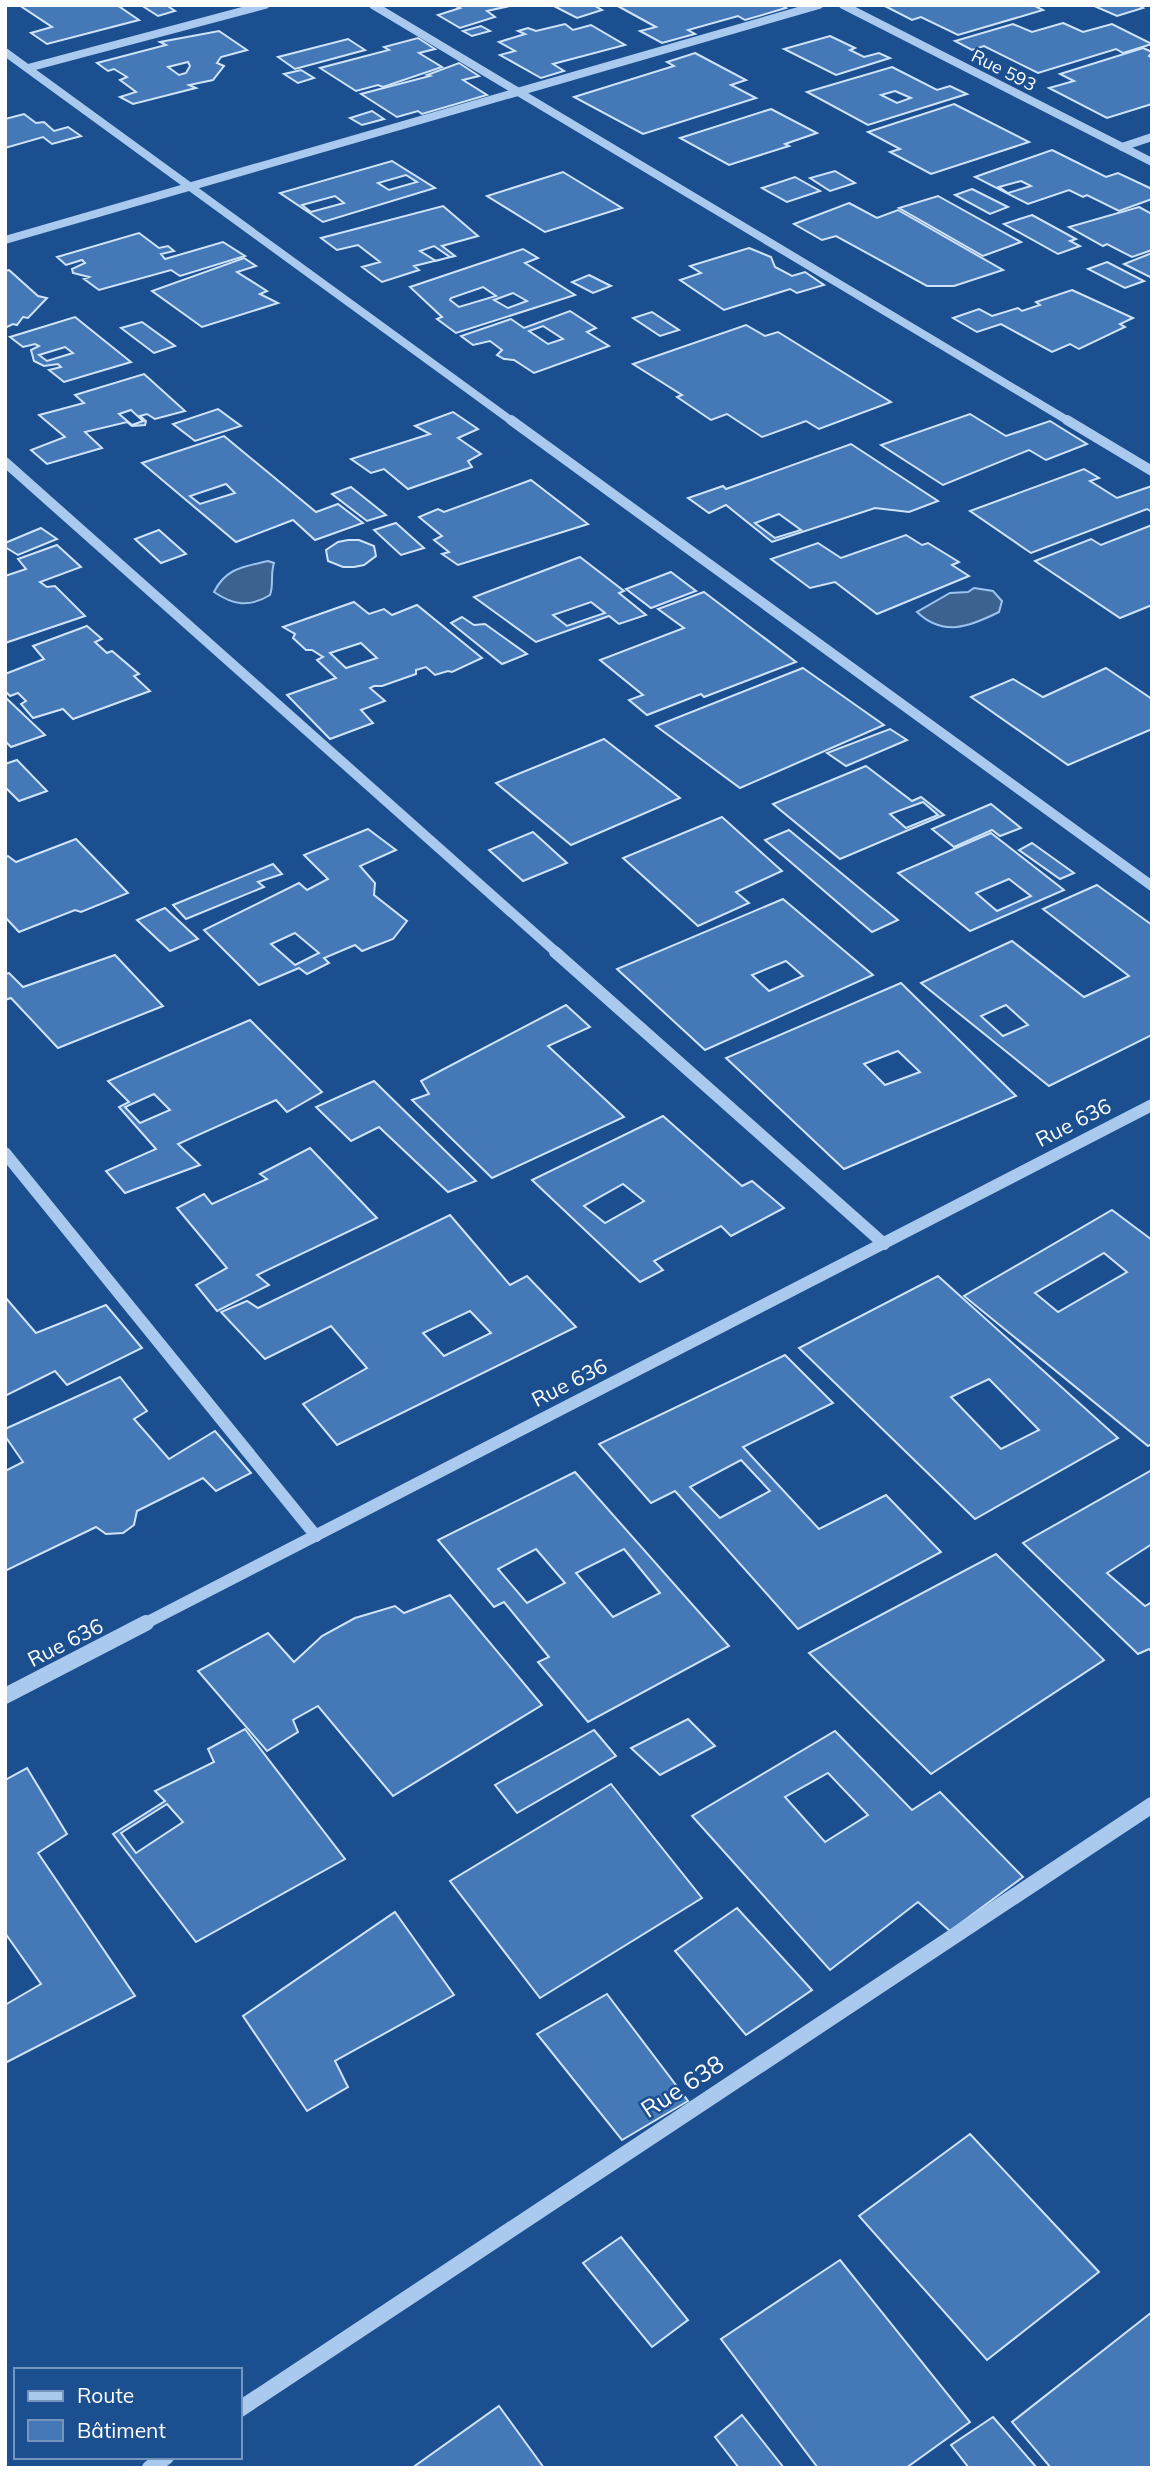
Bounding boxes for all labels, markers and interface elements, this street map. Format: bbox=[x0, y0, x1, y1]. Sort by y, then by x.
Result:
street label: Rue 593 bbox=[968, 44, 1040, 96]
street label: Rue 636 bbox=[1031, 1092, 1115, 1152]
street label: Rue 636 bbox=[527, 1352, 611, 1412]
street label: Rue 636 bbox=[23, 1612, 107, 1672]
street label: Rue 638 bbox=[635, 2048, 729, 2124]
legend bbox=[14, 2368, 242, 2459]
text: Route bbox=[77, 2382, 134, 2408]
text: Bâtiment bbox=[77, 2417, 166, 2443]

